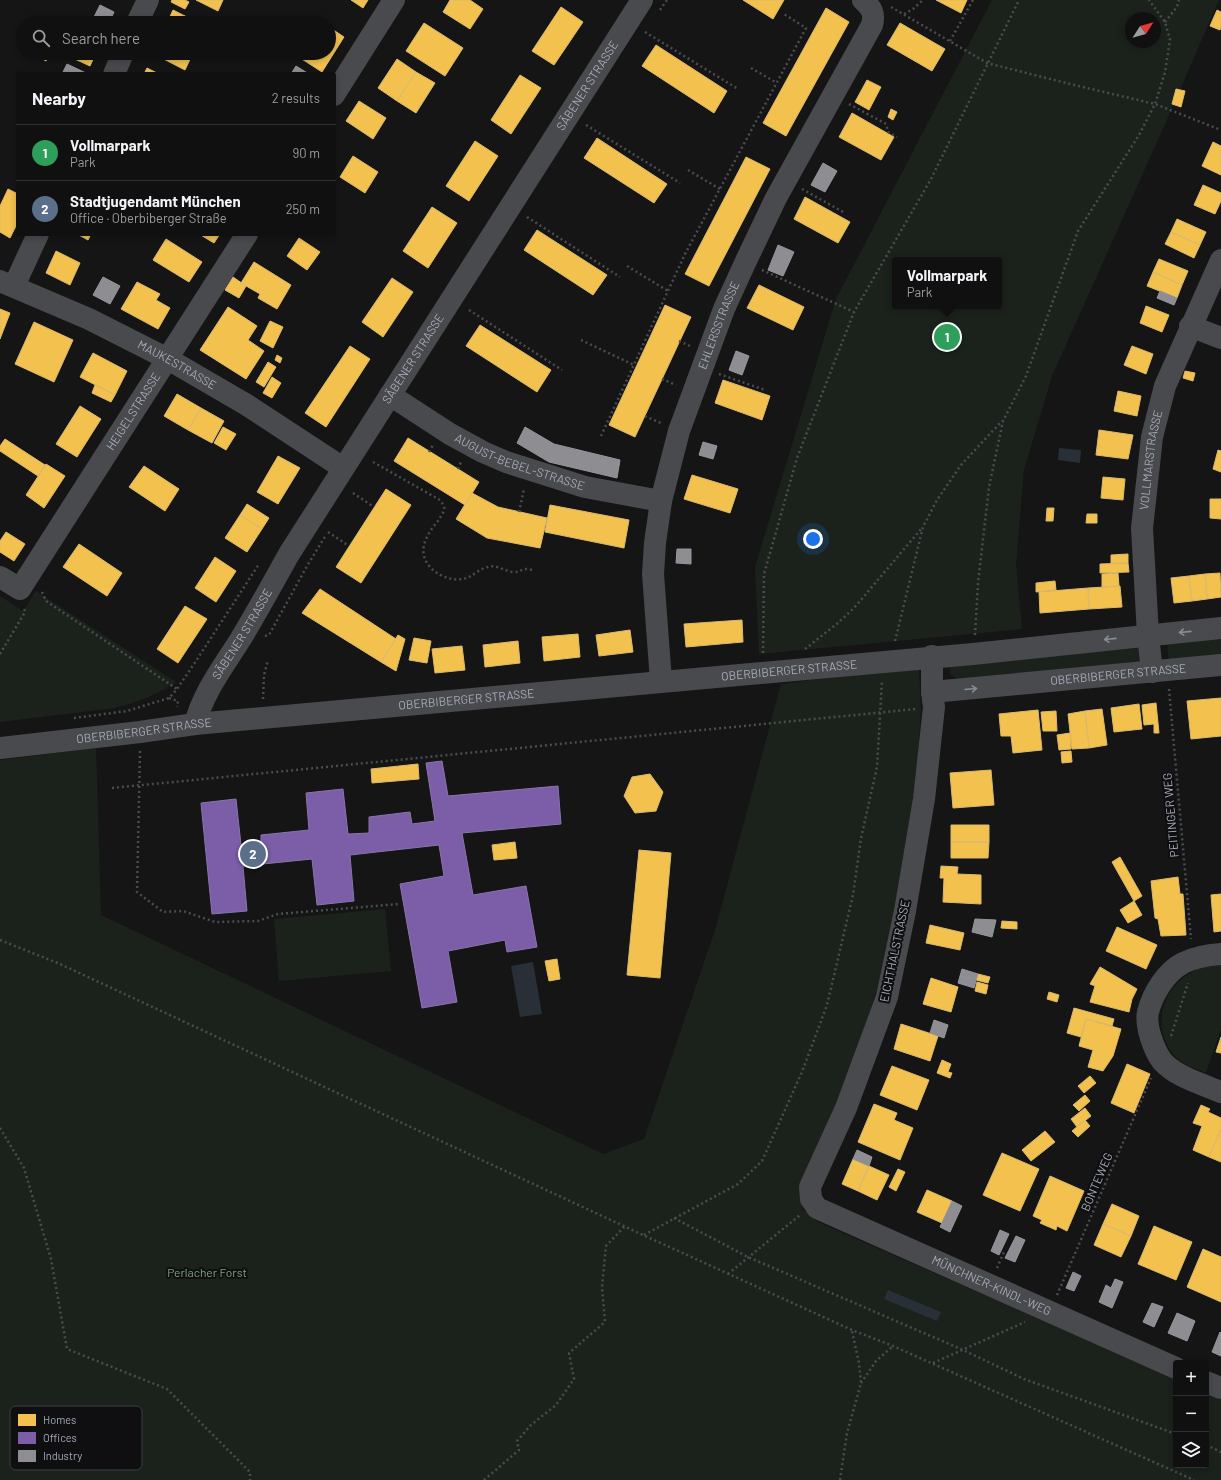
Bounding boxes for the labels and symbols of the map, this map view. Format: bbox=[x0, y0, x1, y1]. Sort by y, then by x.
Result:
north arrow bbox=[1125, 12, 1161, 48]
street label: SÄBENER STRASSE bbox=[553, 38, 620, 133]
street label: EHLERSSTRASSE bbox=[694, 279, 742, 371]
street label: SÄBENER STRASSE bbox=[379, 311, 446, 406]
pin: 1 bbox=[934, 322, 960, 352]
street label: MAUKESTRASSE bbox=[136, 337, 219, 392]
street label: HEIGELSTRASSE bbox=[103, 370, 163, 452]
street label: VOLLMARSTRASSE bbox=[1136, 408, 1165, 511]
street label: AUGUST-BEBEL-STRASSE bbox=[453, 430, 586, 492]
your location bbox=[803, 529, 823, 549]
street label: SÄBENER STRASSE bbox=[209, 586, 274, 681]
one-way arrow bbox=[1179, 628, 1192, 635]
one-way arrow bbox=[1104, 635, 1117, 643]
street label: OBERBIBERGER STRASSE bbox=[720, 656, 858, 683]
street label: OBERBIBERGER STRASSE bbox=[1050, 660, 1187, 687]
one-way arrow bbox=[964, 685, 977, 693]
street label: OBERBIBERGER STRASSE bbox=[398, 686, 535, 712]
street label: OBERBIBERGER STRASSE bbox=[75, 715, 212, 745]
street label: PEITINGER WEG bbox=[1159, 772, 1181, 858]
pin: 2 bbox=[240, 839, 266, 869]
street label: EICHTHALSTRASSE bbox=[876, 899, 912, 1003]
street label: BONTEWEG bbox=[1077, 1150, 1115, 1213]
street label: MÜNCHNER-KINDL-WEG bbox=[930, 1252, 1054, 1317]
park label: Perlacher Forst bbox=[167, 1265, 247, 1279]
legend bbox=[10, 1406, 142, 1470]
text: Homes bbox=[43, 1413, 76, 1426]
text: Offices bbox=[43, 1431, 77, 1444]
text: Industry bbox=[43, 1449, 82, 1462]

